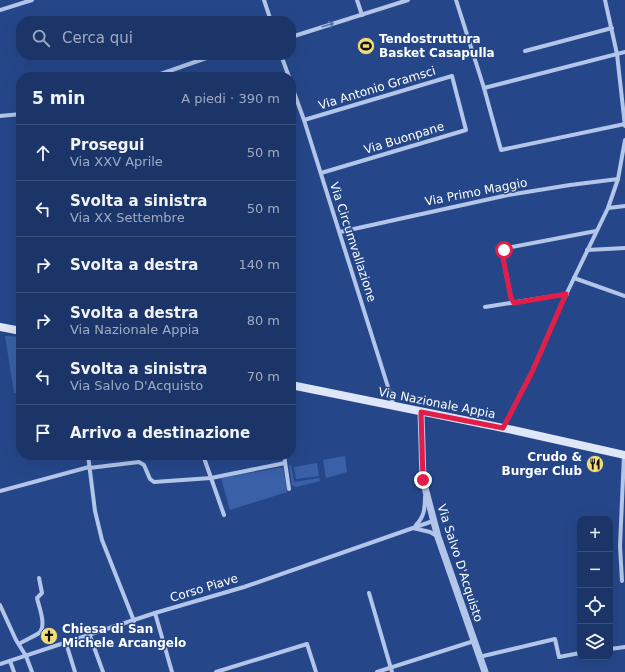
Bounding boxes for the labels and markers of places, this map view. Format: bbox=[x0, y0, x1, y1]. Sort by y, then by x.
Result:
place label: Tendostruttura Basket Casapulla bbox=[379, 32, 495, 60]
sports icon: Tendostruttura Basket Casapulla bbox=[356, 36, 376, 56]
place label: Crudo & Burger Club bbox=[502, 450, 582, 478]
restaurant icon: Crudo & Burger Club bbox=[585, 454, 605, 474]
place label: Chiesa di San Michele Arcangelo bbox=[62, 622, 186, 650]
church icon: Chiesa di San Michele Arcangelo bbox=[39, 626, 59, 646]

